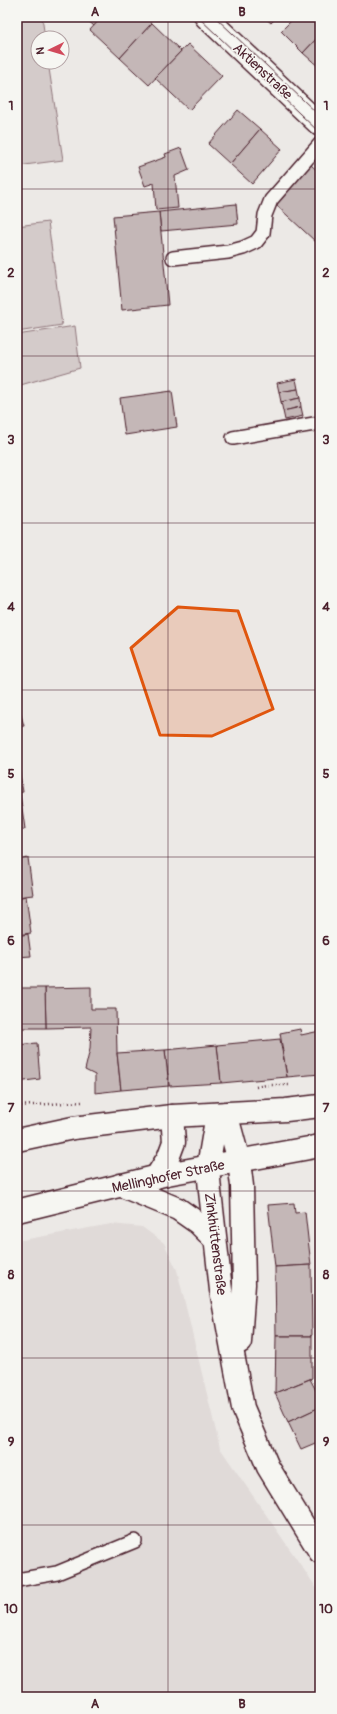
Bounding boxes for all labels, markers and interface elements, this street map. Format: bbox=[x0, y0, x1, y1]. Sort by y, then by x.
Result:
text: A bbox=[91, 4, 100, 20]
text: B bbox=[238, 4, 246, 20]
north arrow bbox=[30, 30, 70, 70]
street label: Aktienstraße bbox=[229, 39, 296, 103]
text: N bbox=[34, 46, 47, 55]
text: 1 bbox=[8, 98, 14, 114]
text: 1 bbox=[323, 98, 329, 114]
text: 2 bbox=[7, 265, 15, 281]
text: 2 bbox=[322, 265, 330, 281]
text: 3 bbox=[7, 432, 15, 448]
text: 3 bbox=[322, 432, 330, 448]
text: 4 bbox=[7, 599, 15, 615]
text: 4 bbox=[322, 599, 330, 615]
text: 5 bbox=[7, 766, 15, 782]
text: 5 bbox=[322, 766, 330, 782]
text: 6 bbox=[7, 933, 15, 949]
text: 6 bbox=[322, 933, 330, 949]
text: 7 bbox=[8, 1100, 15, 1116]
text: 7 bbox=[323, 1100, 330, 1116]
street label: Mellinghofer Straße bbox=[110, 1156, 226, 1197]
street label: Zinkhüttenstraße bbox=[201, 1192, 230, 1296]
text: 8 bbox=[8, 1267, 15, 1283]
text: 8 bbox=[323, 1267, 330, 1283]
text: 9 bbox=[8, 1434, 15, 1450]
text: 9 bbox=[323, 1434, 330, 1450]
text: 10 bbox=[4, 1601, 18, 1617]
text: 10 bbox=[319, 1601, 333, 1617]
text: A bbox=[91, 1696, 100, 1712]
text: B bbox=[238, 1696, 246, 1712]

